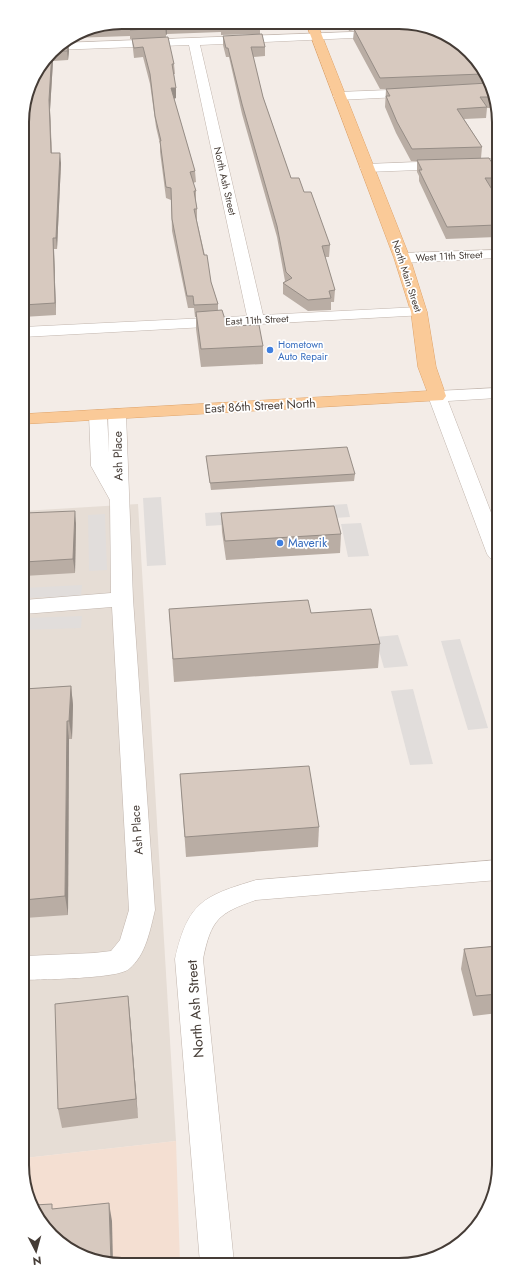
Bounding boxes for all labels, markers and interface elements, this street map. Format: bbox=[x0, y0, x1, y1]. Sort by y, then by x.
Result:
street label: North Ash Street bbox=[210, 145, 240, 217]
street label: North Main Street bbox=[388, 238, 426, 315]
street label: West 11th Street bbox=[415, 247, 484, 265]
street label: East 11th Street bbox=[225, 311, 290, 329]
place label: Hometown Auto Repair bbox=[278, 337, 328, 364]
marker: Hometown Auto Repair bbox=[265, 345, 275, 355]
street label: East 86th Street North bbox=[204, 394, 316, 418]
street label: Ash Place bbox=[109, 431, 127, 481]
place label: Maverik bbox=[288, 534, 328, 552]
marker: Maverik bbox=[275, 538, 285, 548]
street label: Ash Place bbox=[126, 805, 148, 855]
street label: North Ash Street bbox=[182, 959, 208, 1059]
north arrow bbox=[16, 1231, 56, 1271]
text: N bbox=[32, 1253, 42, 1269]

